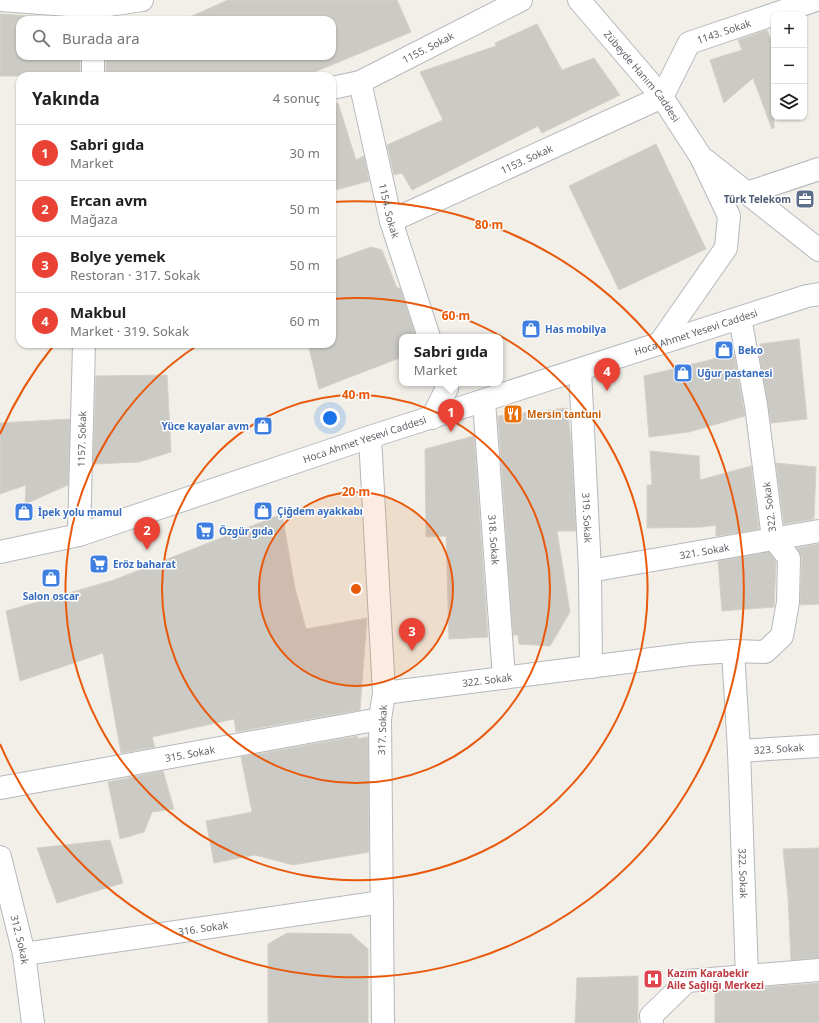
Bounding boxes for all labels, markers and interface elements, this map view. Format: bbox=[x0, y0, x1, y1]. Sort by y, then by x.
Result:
map controls bbox=[771, 12, 807, 120]
button: + bbox=[771, 12, 807, 48]
street label: 1143. Sokak bbox=[695, 15, 753, 47]
search box bbox=[16, 16, 336, 60]
icon: search bbox=[30, 27, 52, 49]
street label: Zübeyde Hanım Caddesi bbox=[601, 27, 683, 125]
text: Burada ara bbox=[62, 28, 140, 48]
street label: 1155. Sokak bbox=[400, 28, 457, 66]
button: − bbox=[771, 48, 807, 84]
button: layers bbox=[771, 84, 807, 120]
text: Yakında bbox=[32, 87, 100, 110]
text: 4 sonuç bbox=[273, 89, 320, 107]
text: Sabri gıda bbox=[70, 134, 144, 154]
street label: 1153. Sokak bbox=[498, 141, 556, 177]
text: 1 bbox=[41, 144, 49, 162]
text: 30 m bbox=[290, 144, 320, 162]
text: Market bbox=[70, 154, 113, 172]
street label: 1154. Sokak bbox=[376, 182, 403, 241]
office icon: Türk Telekom bbox=[794, 188, 816, 210]
text: Ercan avm bbox=[70, 190, 147, 210]
place label: Türk Telekom bbox=[724, 192, 791, 206]
text: 2 bbox=[41, 200, 49, 218]
text: 50 m bbox=[290, 200, 320, 218]
text: Mağaza bbox=[70, 210, 118, 228]
text: 80 m bbox=[475, 216, 503, 233]
text: Bolye yemek bbox=[70, 246, 166, 266]
text: 3 bbox=[41, 256, 49, 274]
text: 50 m bbox=[290, 256, 320, 274]
text: Restoran · 317. Sokak bbox=[70, 266, 200, 284]
text: Makbul bbox=[70, 302, 126, 322]
street label: Hoca Ahmet Yesevi Caddesi bbox=[632, 305, 759, 358]
text: 60 m bbox=[442, 307, 470, 324]
text: 4 bbox=[41, 312, 49, 330]
text: 60 m bbox=[290, 312, 320, 330]
shop icon: Has mobilya bbox=[520, 318, 542, 340]
text: Market · 319. Sokak bbox=[70, 322, 189, 340]
place label: Has mobilya bbox=[545, 322, 606, 336]
popup bbox=[399, 334, 503, 386]
shop icon: Beko bbox=[713, 339, 735, 361]
text: Sabri gıda bbox=[414, 341, 488, 361]
place label: Beko bbox=[738, 343, 763, 357]
pin: 4 bbox=[594, 358, 620, 391]
text: Market bbox=[414, 361, 457, 379]
shop icon: Uğur pastanesi bbox=[672, 362, 694, 384]
place label: Uğur pastanesi bbox=[697, 366, 773, 380]
text: 40 m bbox=[342, 386, 370, 403]
pin: 1 bbox=[438, 399, 464, 432]
restaurant icon: Mersin tantuni bbox=[502, 403, 524, 425]
place label: Mersin tantuni bbox=[527, 407, 601, 421]
your location bbox=[320, 408, 340, 428]
street label: 1157. Sokak bbox=[74, 410, 89, 467]
street label: Hoca Ahmet Yesevi Caddesi bbox=[301, 412, 428, 466]
shop icon: Yüce kayalar avm bbox=[252, 415, 274, 437]
place label: Yüce kayalar avm bbox=[161, 419, 249, 433]
street label: 322. Sokak bbox=[759, 481, 779, 533]
text: 20 m bbox=[342, 483, 370, 500]
street label: 319. Sokak bbox=[579, 492, 596, 544]
shop icon: Çiğdem ayakkabı bbox=[252, 500, 274, 522]
shop icon: İpek yolu mamul bbox=[13, 501, 35, 523]
place label: Çiğdem ayakkabı bbox=[277, 504, 363, 518]
place label: İpek yolu mamul bbox=[38, 505, 122, 519]
street label: 318. Sokak bbox=[485, 514, 503, 566]
pin: 2 bbox=[134, 517, 160, 550]
supermarket icon: Özgür gıda bbox=[194, 520, 216, 542]
place label: Özgür gıda bbox=[219, 524, 273, 538]
street label: 321. Sokak bbox=[678, 540, 731, 562]
supermarket icon: Eröz baharat bbox=[88, 553, 110, 575]
place label: Eröz baharat bbox=[113, 557, 177, 571]
shop icon: Salon oscar bbox=[40, 567, 62, 589]
centre of rings bbox=[349, 582, 363, 596]
place label: Salon oscar bbox=[23, 589, 80, 603]
pin: 3 bbox=[399, 618, 425, 651]
street label: 322. Sokak bbox=[461, 670, 514, 690]
street label: 317. Sokak bbox=[374, 704, 390, 755]
street label: 323. Sokak bbox=[753, 740, 805, 757]
street label: 315. Sokak bbox=[164, 742, 217, 765]
street label: 322. Sokak bbox=[735, 848, 751, 899]
street label: 312. Sokak bbox=[8, 913, 32, 966]
street label: 316. Sokak bbox=[177, 917, 230, 939]
place label: Kazım Karabekir Aile Sağlığı Merkezi bbox=[667, 966, 764, 992]
hospital icon: Kazım Karabekir Aile Sağlığı Merkezi bbox=[642, 968, 664, 990]

